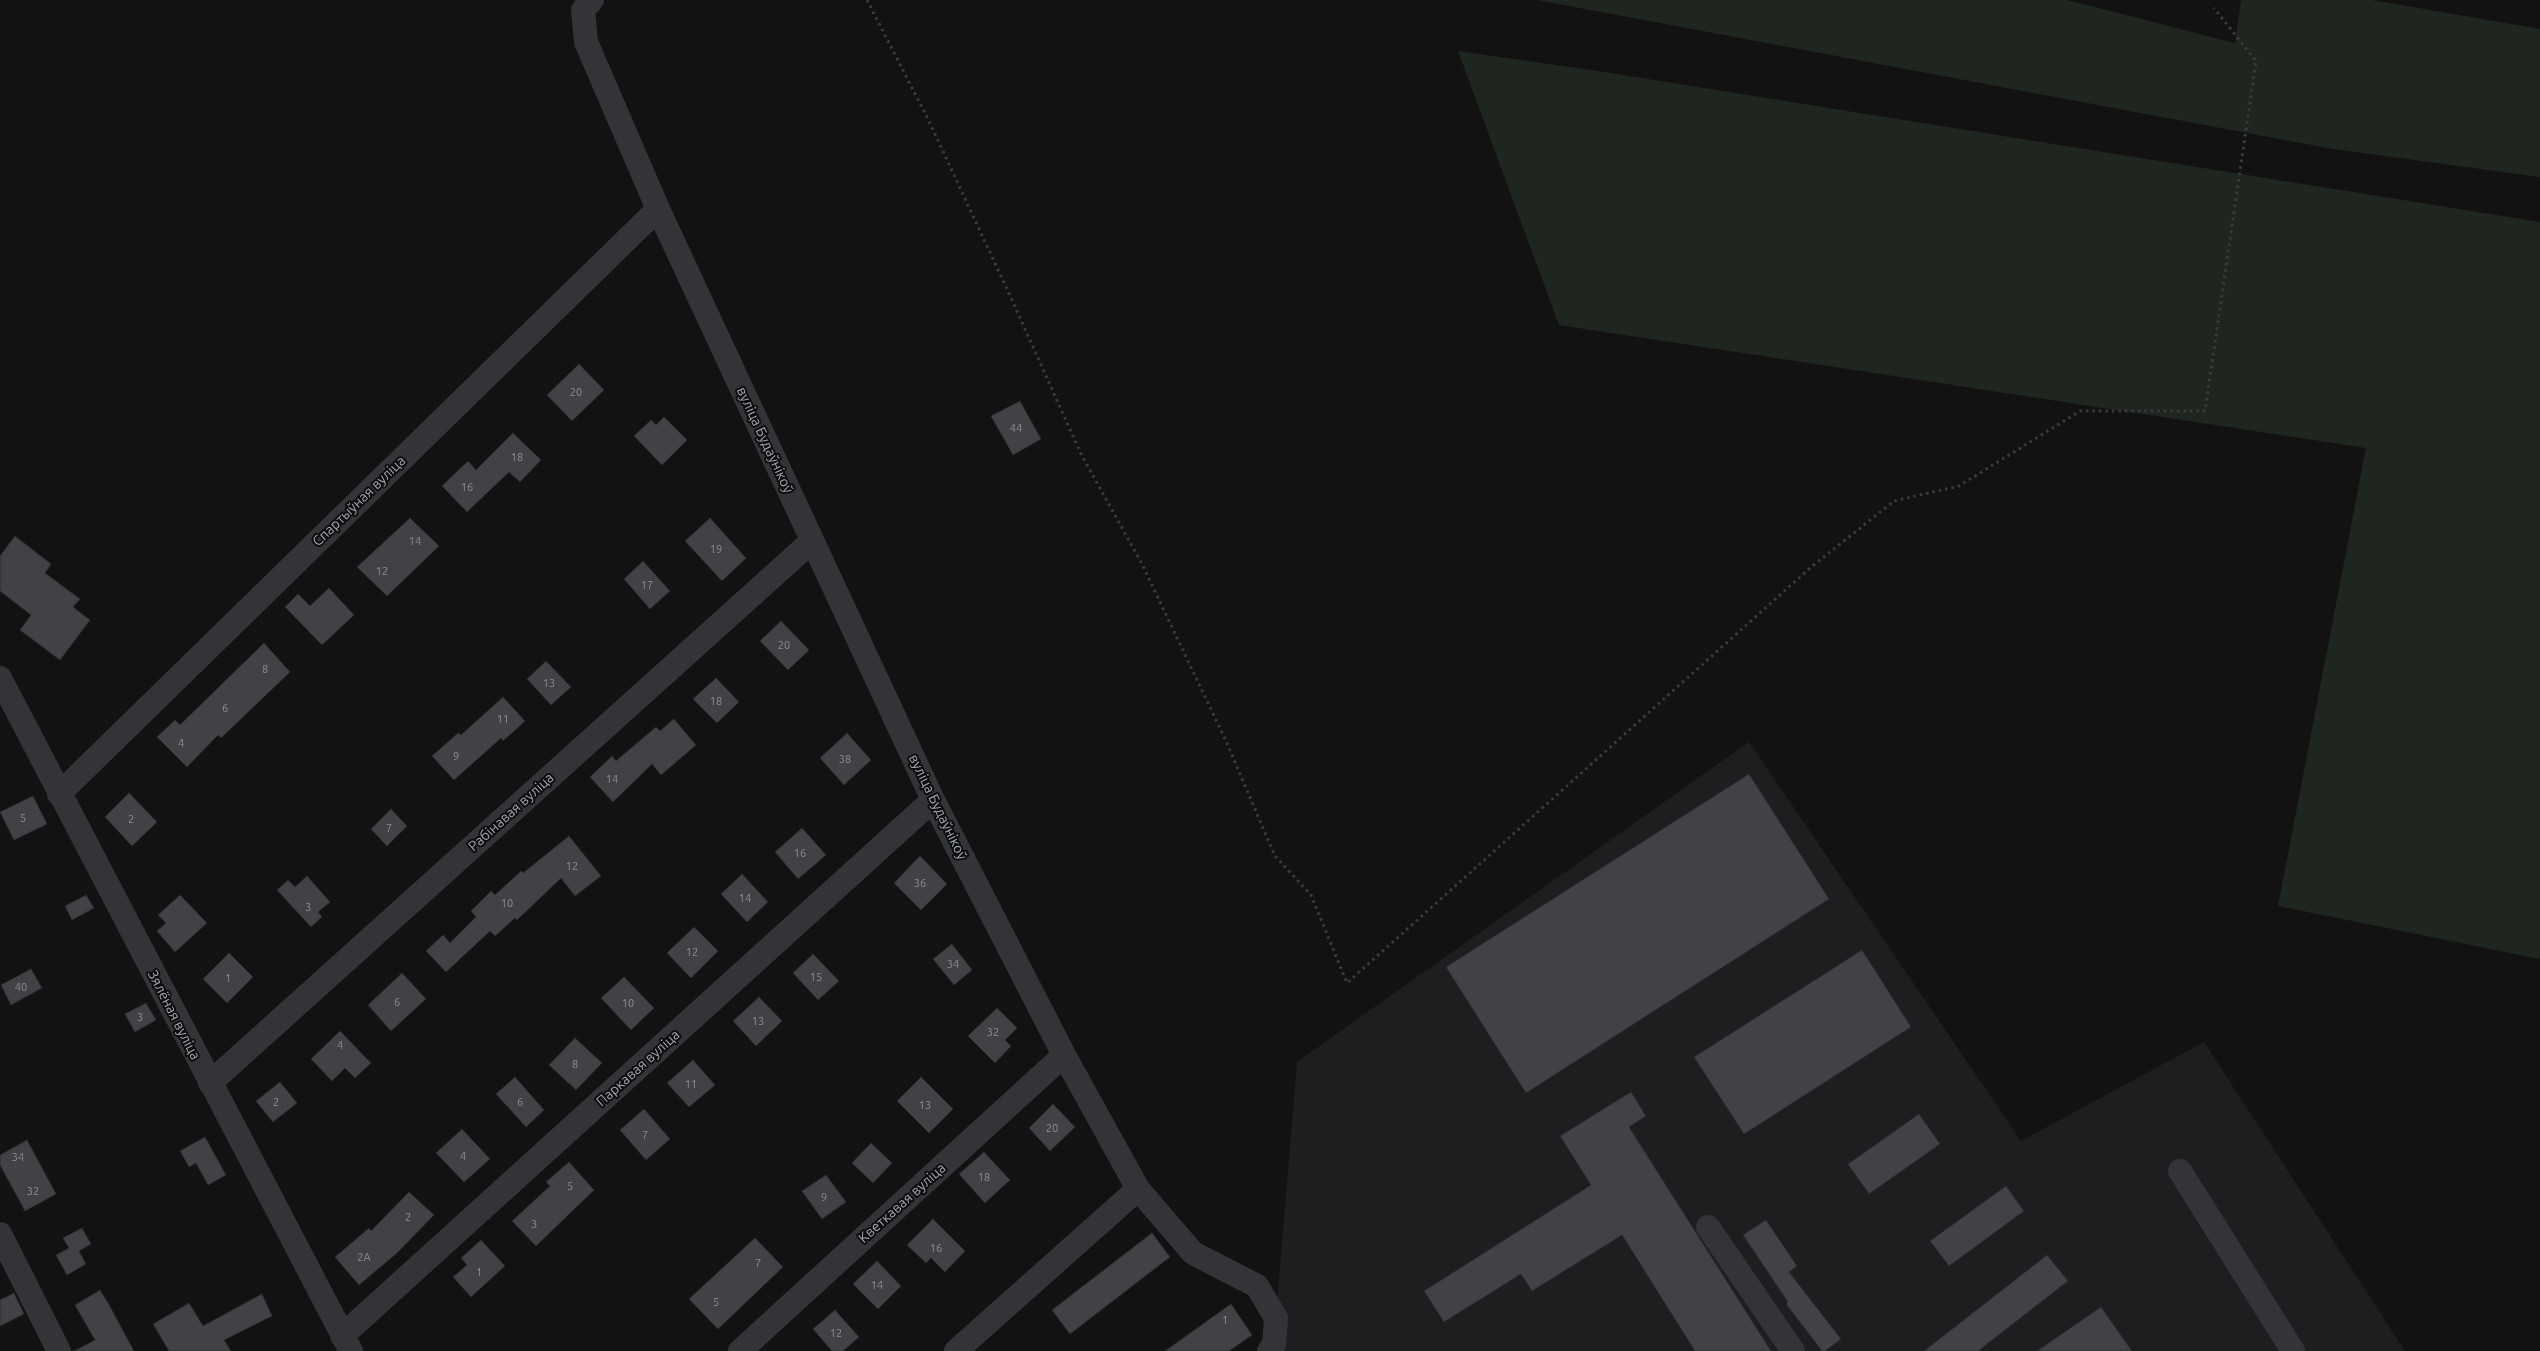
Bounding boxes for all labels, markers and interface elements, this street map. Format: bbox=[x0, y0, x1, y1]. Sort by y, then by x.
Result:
street label: вуліца Будаўнікоў bbox=[733, 384, 797, 496]
house number: 20 bbox=[570, 385, 582, 399]
house number: 44 bbox=[1010, 421, 1022, 435]
house number: 18 bbox=[511, 450, 523, 464]
street label: Спартыўная вуліца bbox=[309, 452, 409, 550]
house number: 16 bbox=[461, 480, 473, 494]
house number: 14 bbox=[409, 534, 421, 548]
house number: 19 bbox=[710, 542, 722, 556]
house number: 12 bbox=[376, 564, 388, 578]
house number: 17 bbox=[641, 578, 653, 592]
house number: 20 bbox=[778, 638, 790, 652]
house number: 8 bbox=[262, 662, 268, 676]
house number: 13 bbox=[543, 676, 555, 690]
house number: 18 bbox=[710, 694, 722, 708]
house number: 6 bbox=[222, 701, 228, 715]
house number: 11 bbox=[497, 712, 509, 726]
house number: 4 bbox=[178, 736, 184, 750]
house number: 9 bbox=[453, 749, 459, 763]
house number: 38 bbox=[839, 752, 851, 766]
street label: вуліца Будаўнікоў bbox=[905, 752, 971, 862]
street label: Рабінавая вуліца bbox=[465, 769, 557, 855]
house number: 14 bbox=[606, 772, 618, 786]
house number: 5 bbox=[20, 811, 26, 825]
house number: 2 bbox=[128, 812, 134, 826]
house number: 7 bbox=[386, 821, 392, 835]
house number: 16 bbox=[794, 846, 806, 860]
house number: 12 bbox=[566, 859, 578, 873]
house number: 36 bbox=[914, 876, 926, 890]
house number: 14 bbox=[739, 891, 751, 905]
house number: 10 bbox=[501, 896, 513, 910]
house number: 3 bbox=[305, 900, 311, 914]
house number: 12 bbox=[686, 945, 698, 959]
house number: 34 bbox=[947, 957, 959, 971]
street label: Зялёная вуліца bbox=[144, 967, 204, 1063]
house number: 15 bbox=[810, 970, 822, 984]
house number: 1 bbox=[225, 971, 231, 985]
house number: 40 bbox=[15, 980, 27, 994]
house number: 6 bbox=[394, 995, 400, 1009]
house number: 10 bbox=[622, 996, 634, 1010]
house number: 3 bbox=[137, 1010, 143, 1024]
house number: 13 bbox=[752, 1014, 764, 1028]
house number: 32 bbox=[987, 1025, 999, 1039]
street label: Паркавая вуліца bbox=[593, 1026, 683, 1110]
house number: 4 bbox=[337, 1038, 343, 1052]
house number: 8 bbox=[572, 1057, 578, 1071]
house number: 11 bbox=[685, 1077, 697, 1091]
house number: 2 bbox=[273, 1095, 279, 1109]
house number: 6 bbox=[517, 1095, 523, 1109]
house number: 13 bbox=[919, 1098, 931, 1112]
house number: 20 bbox=[1046, 1121, 1058, 1135]
house number: 7 bbox=[642, 1128, 648, 1142]
house number: 4 bbox=[460, 1149, 466, 1163]
house number: 34 bbox=[12, 1150, 24, 1164]
street label: Кветкавая вуліца bbox=[855, 1159, 949, 1247]
house number: 18 bbox=[978, 1170, 990, 1184]
house number: 5 bbox=[567, 1179, 573, 1193]
house number: 32 bbox=[27, 1184, 39, 1198]
house number: 9 bbox=[821, 1190, 827, 1204]
house number: 2 bbox=[405, 1210, 411, 1224]
house number: 3 bbox=[531, 1217, 537, 1231]
house number: 16 bbox=[930, 1241, 942, 1255]
house number: 2А bbox=[357, 1250, 371, 1264]
house number: 7 bbox=[755, 1256, 761, 1270]
house number: 1 bbox=[476, 1265, 482, 1279]
house number: 14 bbox=[871, 1278, 883, 1292]
house number: 5 bbox=[713, 1295, 719, 1309]
house number: 1 bbox=[1222, 1313, 1228, 1327]
house number: 12 bbox=[830, 1326, 842, 1340]

